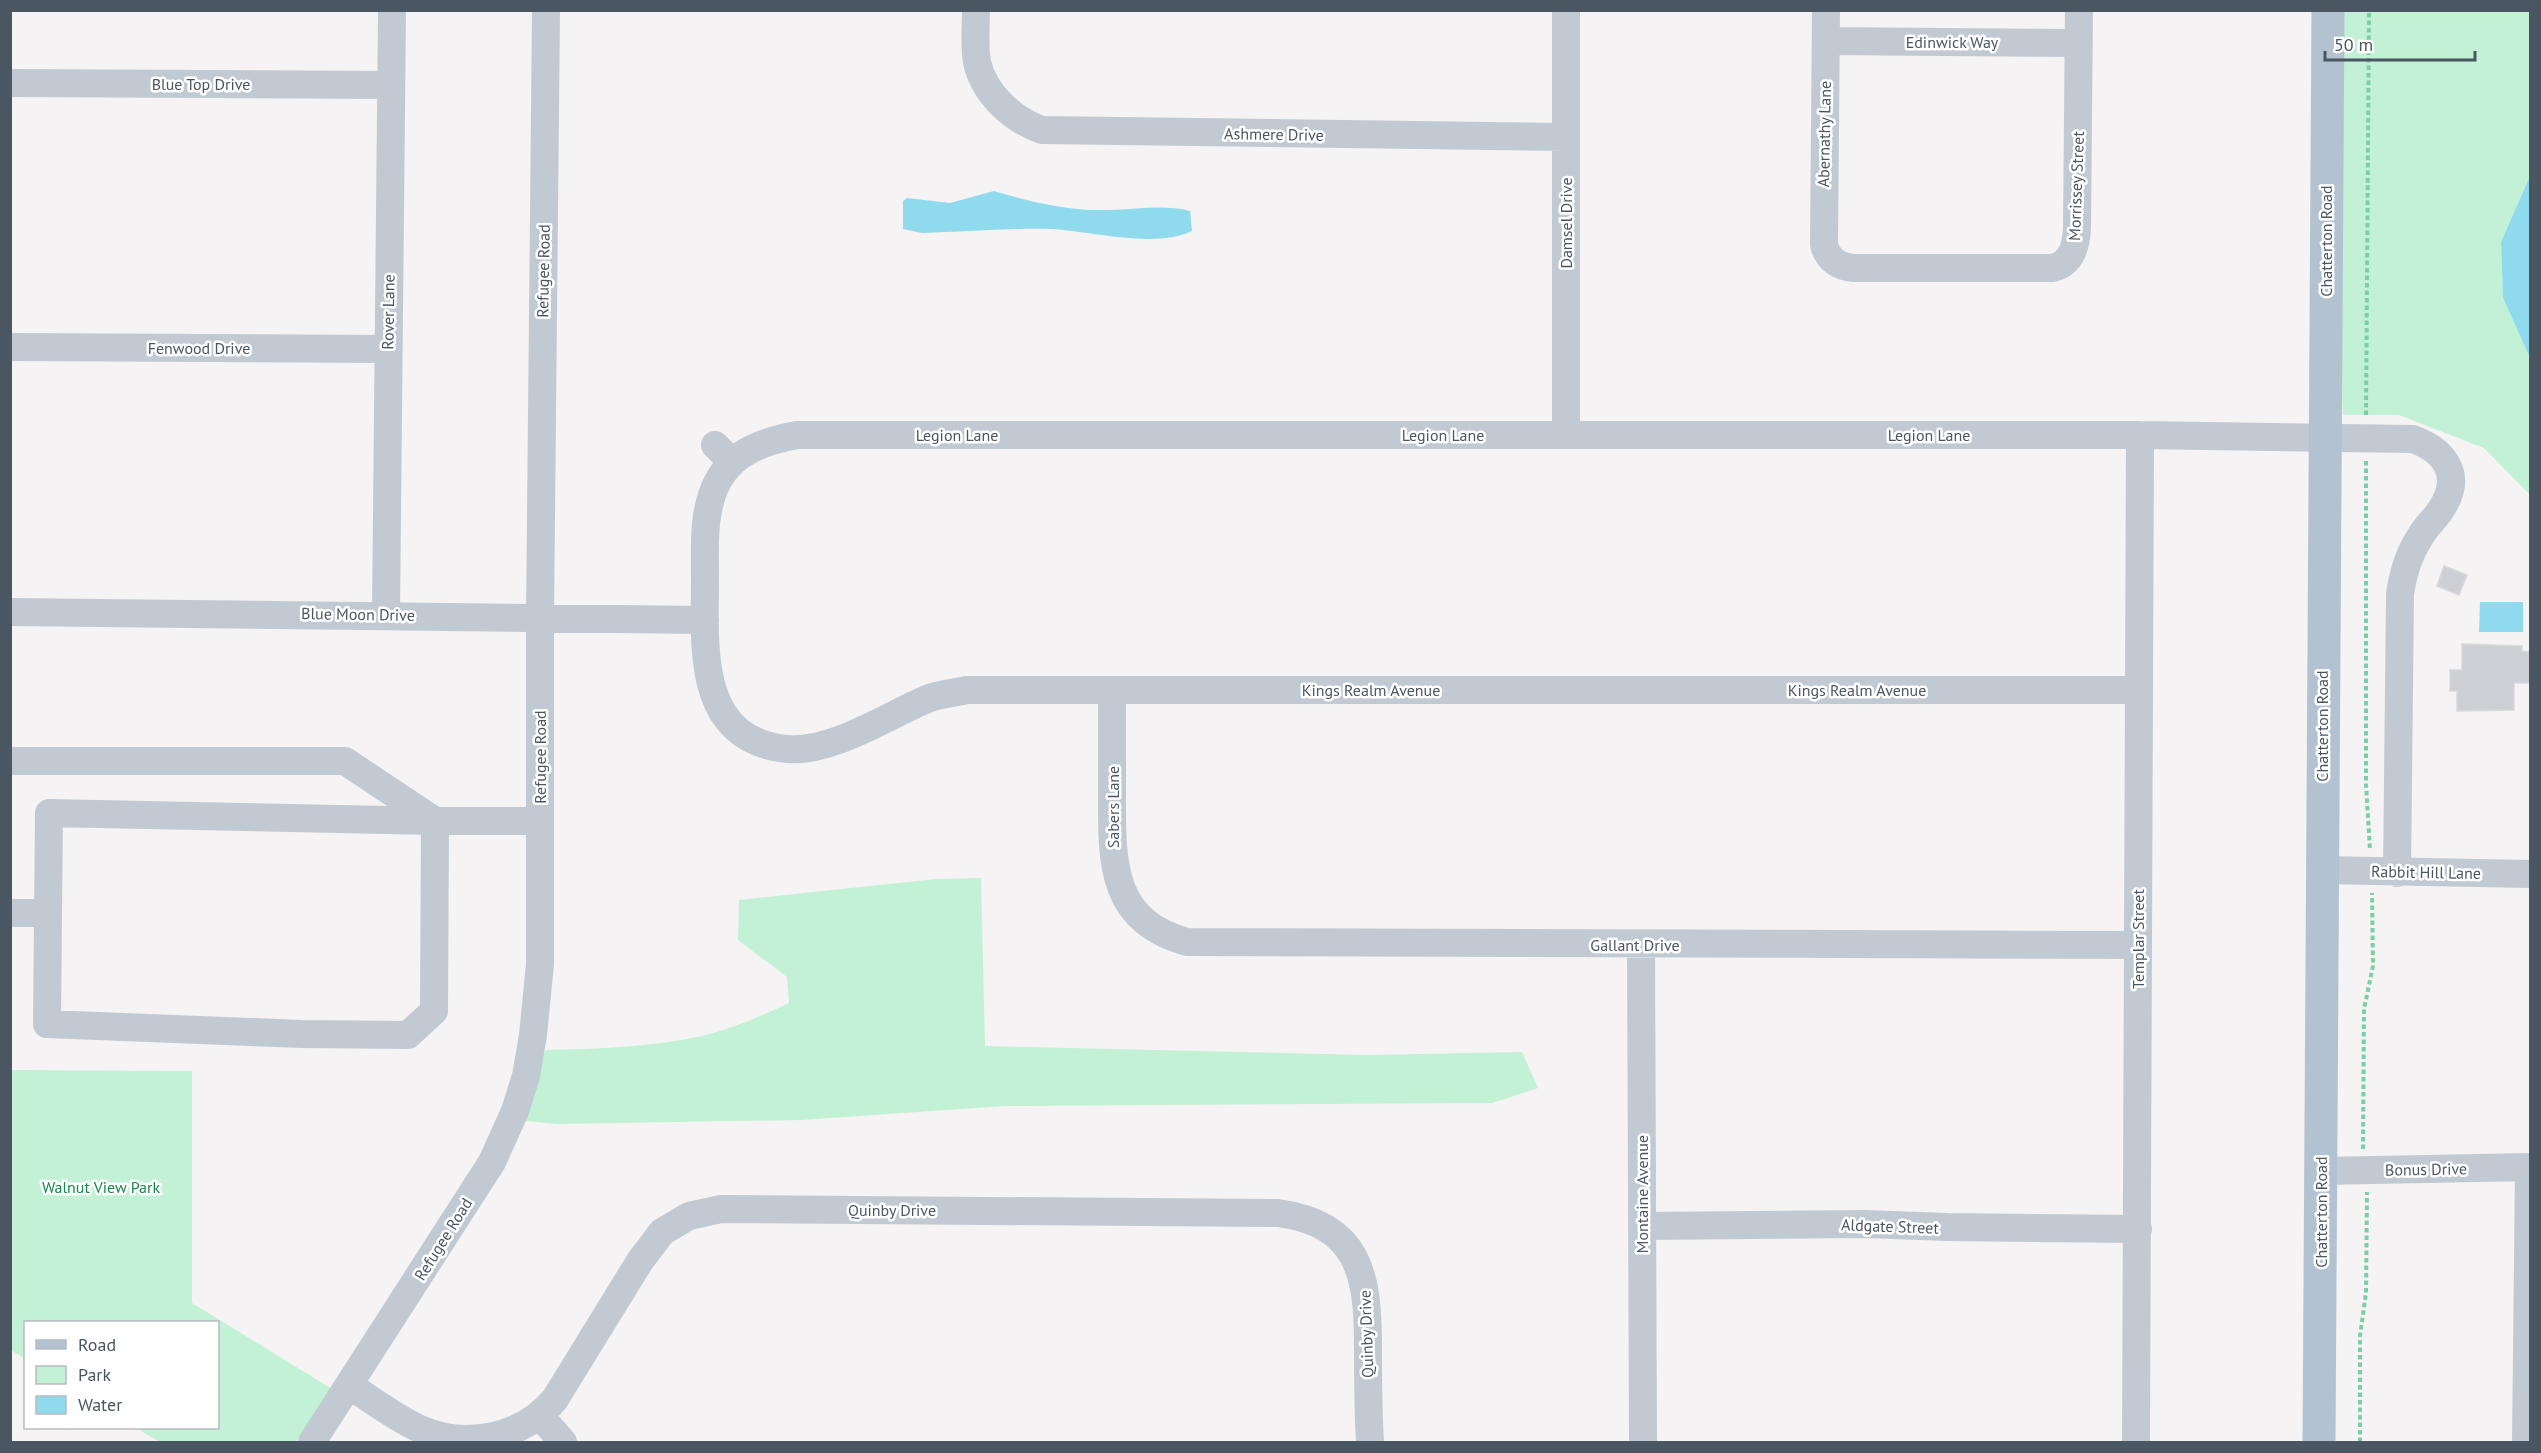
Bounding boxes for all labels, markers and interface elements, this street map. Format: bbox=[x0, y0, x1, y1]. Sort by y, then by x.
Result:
scale bar bbox=[2325, 24, 2475, 62]
street label: Edinwick Way bbox=[1906, 32, 1999, 52]
text: 50 m bbox=[2334, 33, 2373, 56]
street label: Blue Top Drive bbox=[152, 74, 250, 94]
street label: Abernathy Lane bbox=[1813, 81, 1835, 187]
street label: Ashmere Drive bbox=[1224, 123, 1324, 145]
street label: Morrissey Street bbox=[2064, 130, 2088, 241]
street label: Damsel Drive bbox=[1556, 177, 1576, 269]
street label: Chatterton Road bbox=[2316, 185, 2336, 297]
street label: Refugee Road bbox=[532, 224, 554, 318]
street label: Rover Lane bbox=[377, 274, 399, 350]
street label: Fenwood Drive bbox=[148, 338, 250, 358]
street label: Legion Lane bbox=[916, 425, 998, 445]
street label: Legion Lane bbox=[1402, 425, 1484, 445]
street label: Legion Lane bbox=[1888, 425, 1970, 445]
street label: Blue Moon Drive bbox=[301, 603, 415, 625]
street label: Chatterton Road bbox=[2312, 670, 2332, 782]
street label: Kings Realm Avenue bbox=[1302, 680, 1440, 700]
street label: Kings Realm Avenue bbox=[1788, 680, 1926, 700]
street label: Refugee Road bbox=[530, 710, 550, 804]
street label: Sabers Lane bbox=[1103, 766, 1123, 848]
street label: Rabbit Hill Lane bbox=[2371, 861, 2481, 883]
street label: Templar Street bbox=[2128, 889, 2148, 989]
street label: Gallant Drive bbox=[1590, 935, 1680, 955]
street label: Montaine Avenue bbox=[1632, 1135, 1652, 1253]
street label: Chatterton Road bbox=[2311, 1156, 2331, 1268]
street label: Bonus Drive bbox=[2385, 1158, 2467, 1180]
park label: Walnut View Park bbox=[42, 1177, 160, 1197]
street label: Refugee Road bbox=[410, 1194, 476, 1284]
street label: Quinby Drive bbox=[848, 1200, 936, 1220]
street label: Aldgate Street bbox=[1841, 1214, 1940, 1238]
street label: Quinby Drive bbox=[1354, 1290, 1378, 1378]
legend bbox=[24, 1321, 219, 1429]
text: Road bbox=[78, 1333, 116, 1356]
text: Park bbox=[78, 1363, 111, 1386]
text: Water bbox=[78, 1393, 122, 1416]

